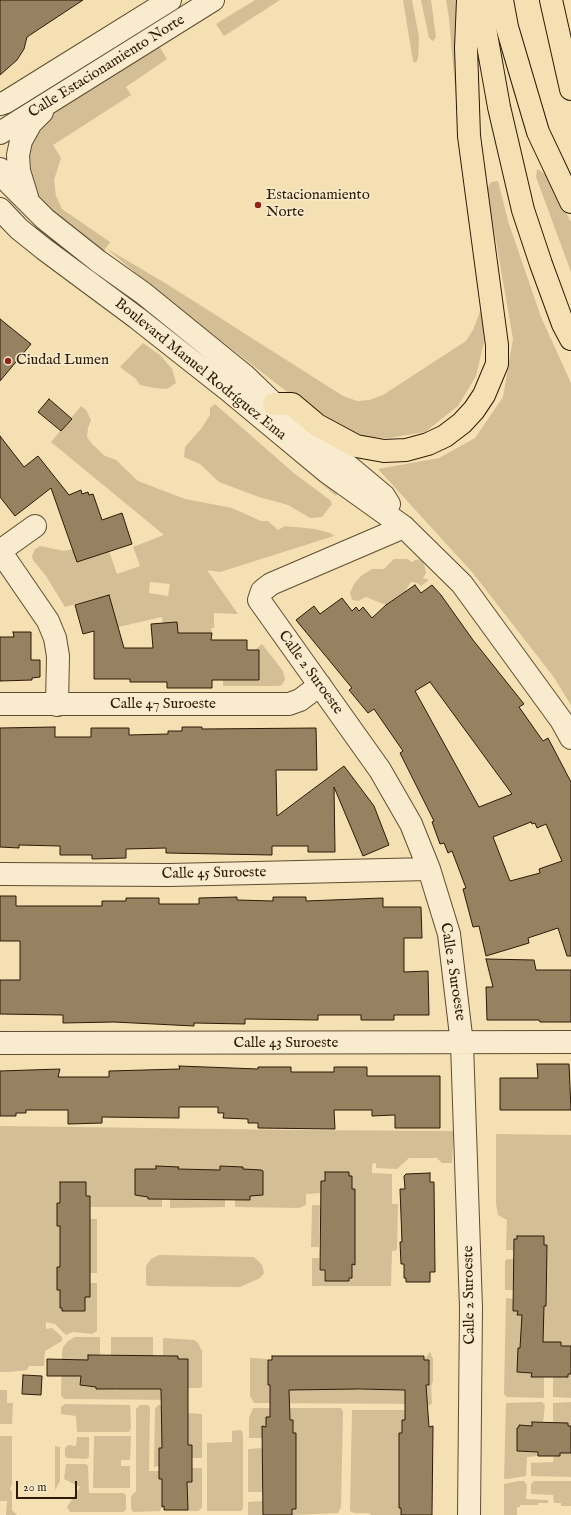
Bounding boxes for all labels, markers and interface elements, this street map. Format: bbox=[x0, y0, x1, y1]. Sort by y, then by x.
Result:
street label: Calle Estacionamiento Norte bbox=[26, 12, 188, 122]
place label: Estacionamiento Norte bbox=[266, 187, 370, 222]
marker: Estacionamiento Norte bbox=[253, 200, 263, 210]
street label: Boulevard Manuel Rodríguez Ema bbox=[111, 295, 289, 445]
place label: Ciudad Lumen bbox=[16, 352, 109, 370]
marker: Ciudad Lumen bbox=[3, 356, 13, 366]
street label: Calle 2 Suroeste bbox=[274, 628, 346, 718]
street label: Calle 47 Suroeste bbox=[110, 696, 216, 714]
street label: Calle 45 Suroeste bbox=[161, 864, 267, 884]
street label: Calle 2 Suroeste bbox=[435, 922, 469, 1022]
street label: Calle 43 Suroeste bbox=[234, 1035, 338, 1053]
street label: Calle 2 Suroeste bbox=[460, 1245, 480, 1345]
scale bar bbox=[18, 1473, 79, 1499]
text: 20 m bbox=[23, 1480, 46, 1495]

